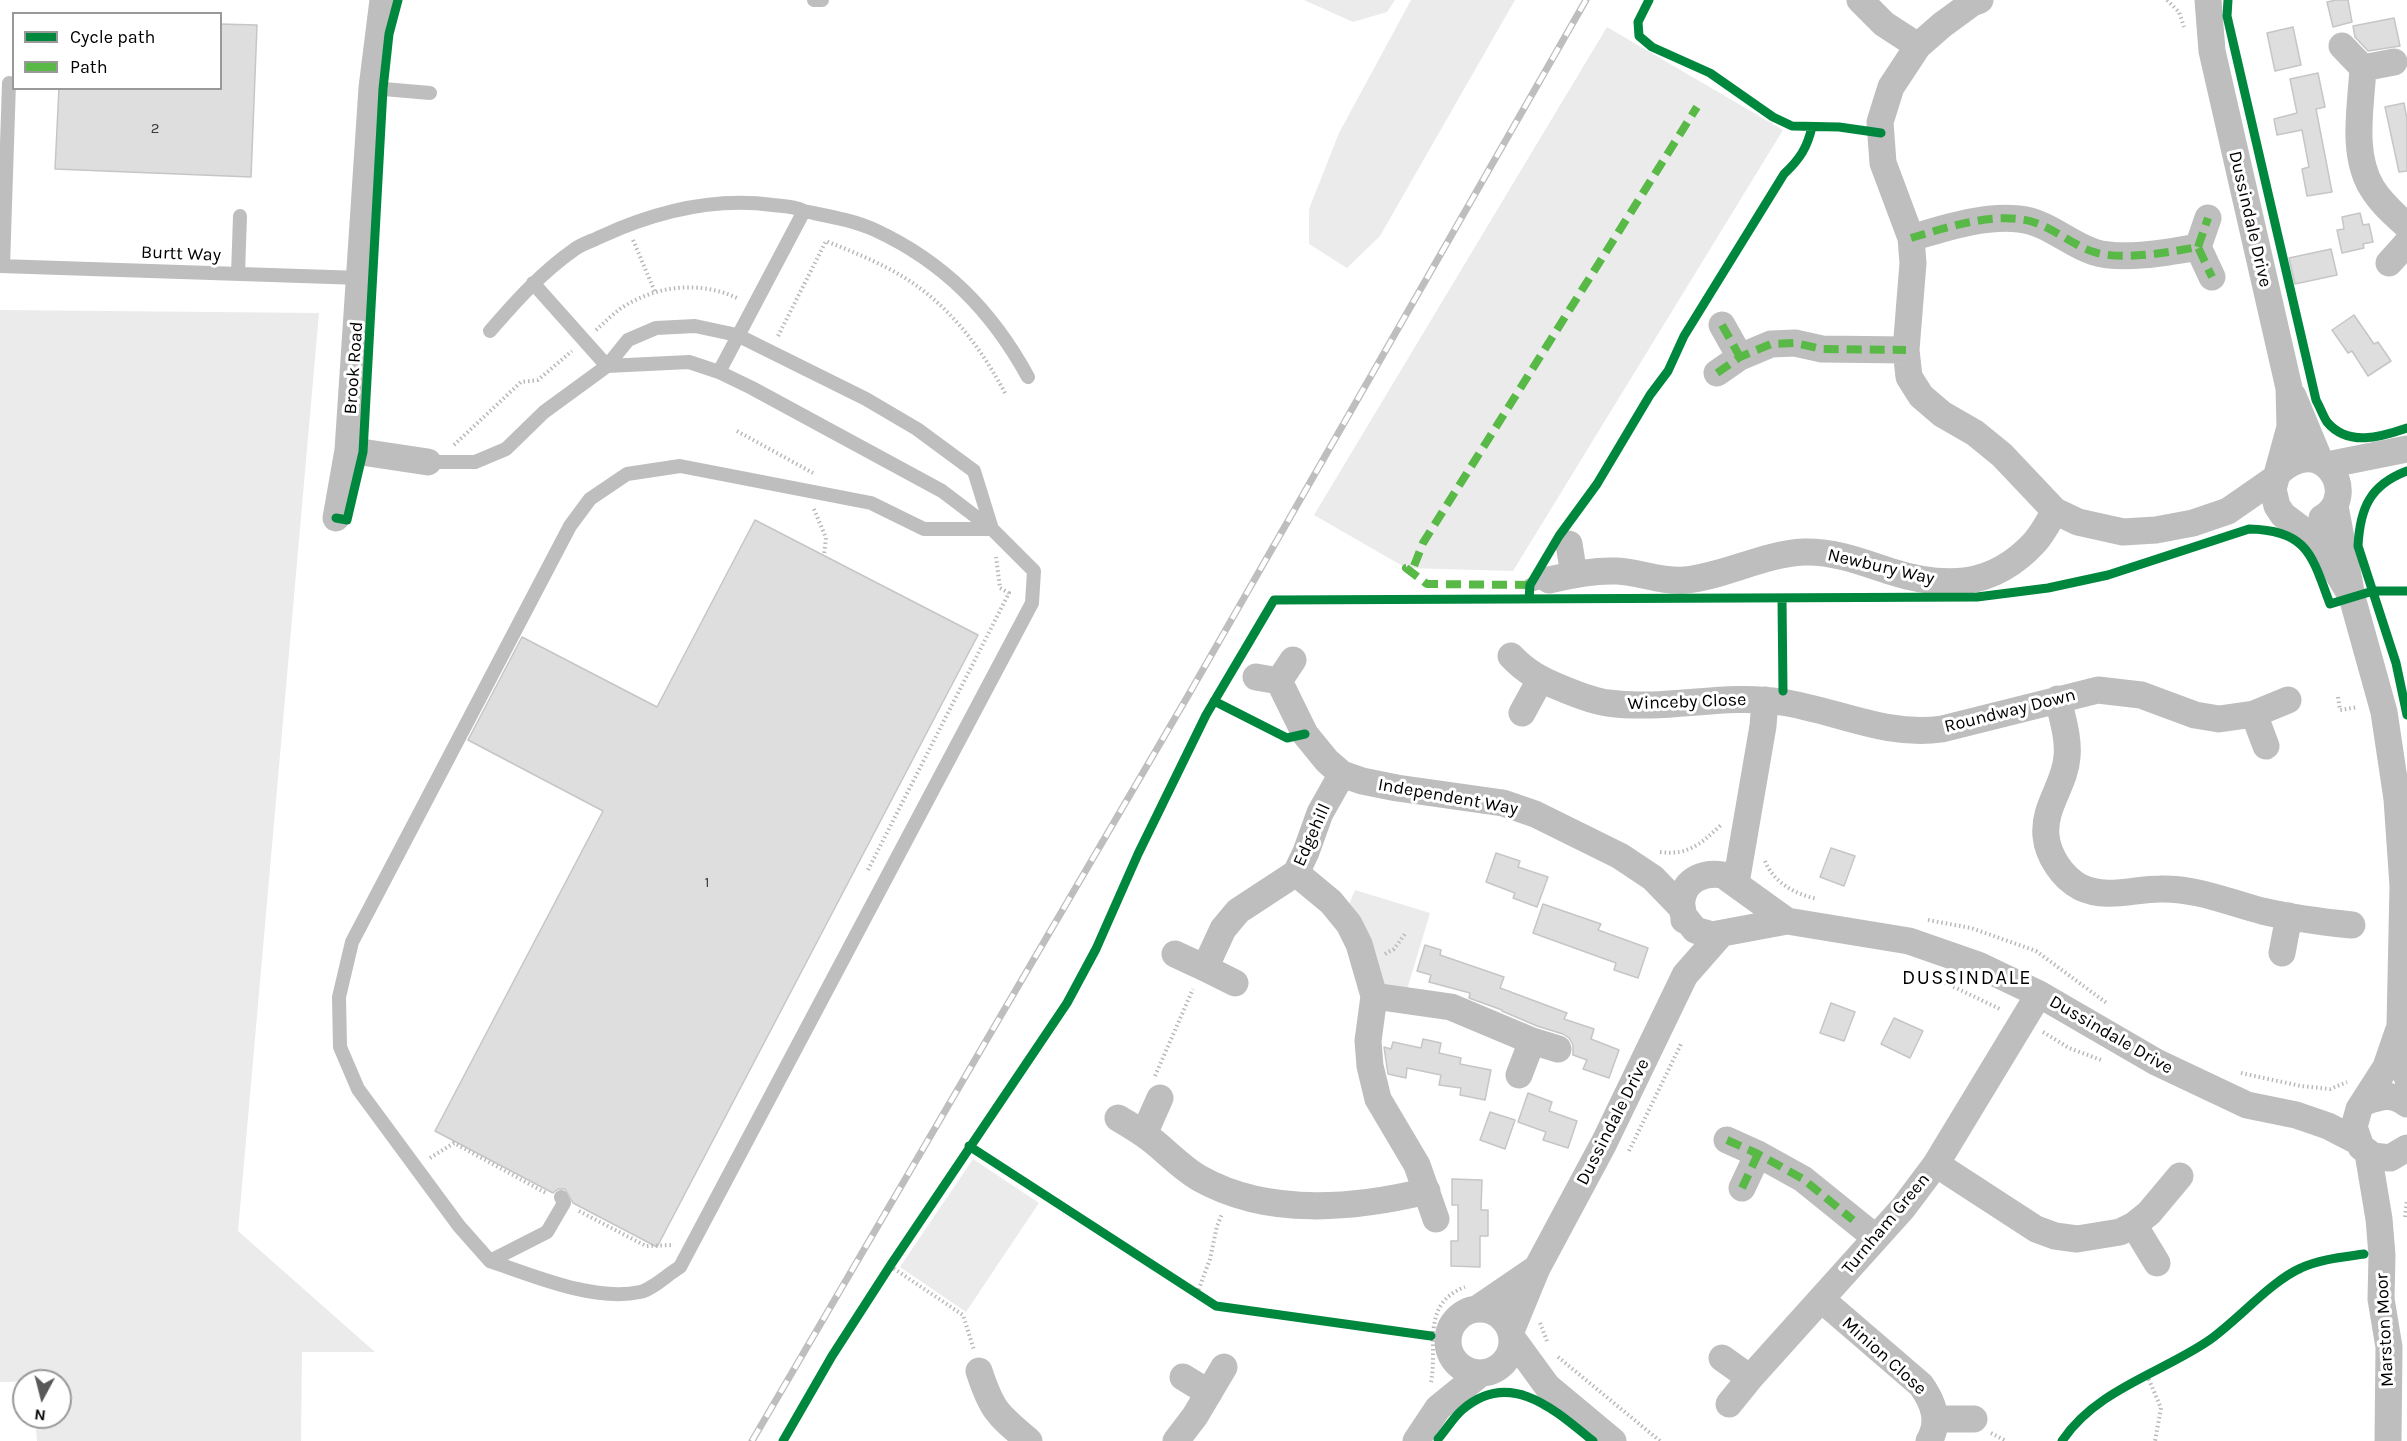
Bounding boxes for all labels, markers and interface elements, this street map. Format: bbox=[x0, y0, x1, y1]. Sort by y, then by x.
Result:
legend bbox=[12, 12, 222, 90]
text: Cycle path bbox=[70, 26, 155, 48]
text: Path bbox=[70, 56, 108, 78]
house number: 2 bbox=[151, 120, 159, 138]
street label: Dussindale Drive bbox=[2224, 149, 2276, 289]
street label: Burtt Way bbox=[141, 242, 221, 266]
street label: Brook Road bbox=[340, 321, 368, 415]
street label: Newbury Way bbox=[1825, 544, 1937, 590]
street label: Roundway Down bbox=[1942, 684, 2078, 738]
street label: Winceby Close bbox=[1627, 689, 1747, 715]
street label: Independent Way bbox=[1376, 774, 1520, 820]
street label: Edgehill bbox=[1289, 800, 1335, 870]
house number: 1 bbox=[705, 874, 709, 892]
district label: DUSSINDALE bbox=[1902, 966, 2032, 990]
street label: Dussindale Drive bbox=[2045, 991, 2177, 1079]
street label: Dussindale Drive bbox=[1572, 1055, 1654, 1189]
street label: Turnham Green bbox=[1837, 1169, 1935, 1279]
street label: Marston Moor bbox=[2371, 1272, 2399, 1388]
street label: Minion Close bbox=[1837, 1312, 1931, 1400]
north arrow bbox=[12, 1369, 72, 1429]
text: N bbox=[33, 1405, 47, 1426]

